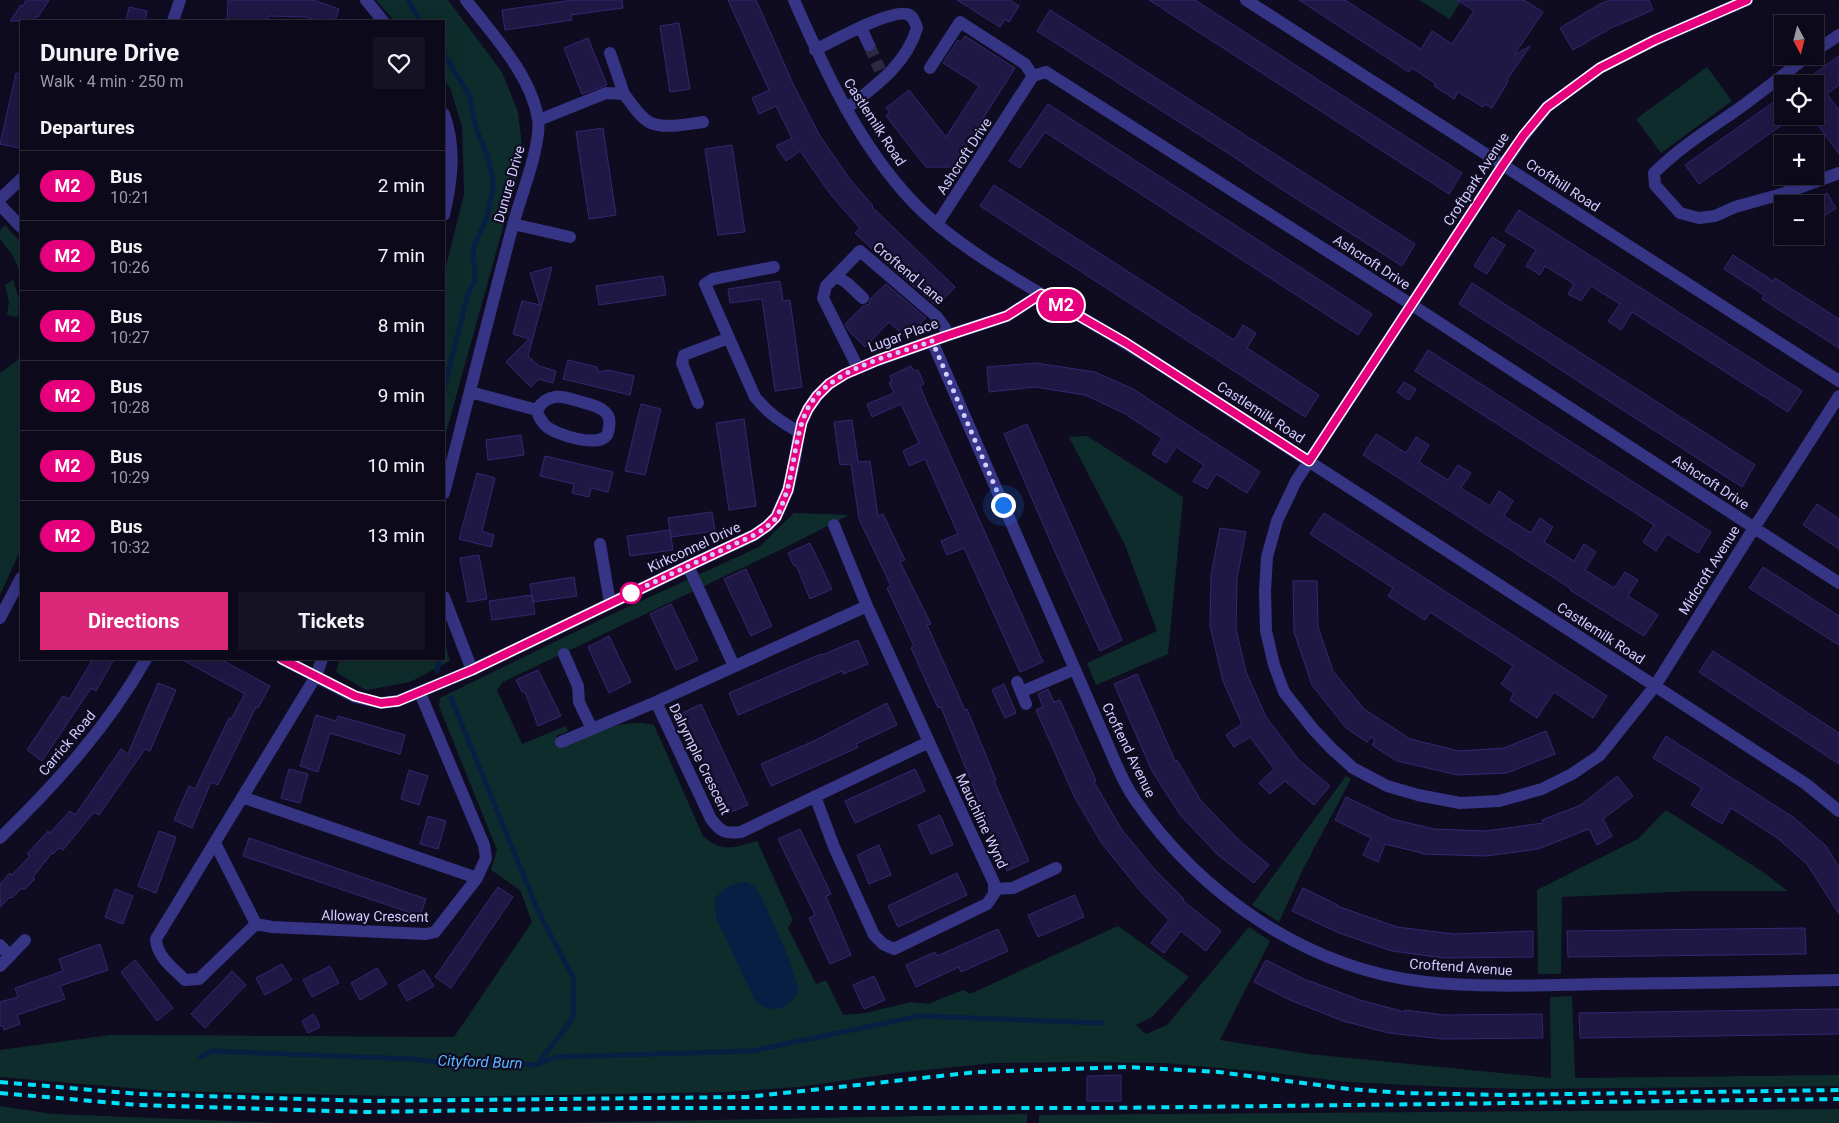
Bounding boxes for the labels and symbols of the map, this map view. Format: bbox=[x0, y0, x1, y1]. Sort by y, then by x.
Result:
north arrow bbox=[1774, 15, 1824, 65]
street label: Castlemilk Road bbox=[841, 75, 909, 169]
street label: Ashcroft Drive bbox=[933, 115, 995, 197]
street label: Croftpark Avenue bbox=[1440, 129, 1512, 229]
street label: Dunure Drive bbox=[490, 144, 528, 224]
street label: Crofthill Road bbox=[1523, 155, 1603, 215]
street label: Ashcroft Drive bbox=[1331, 231, 1413, 293]
street label: Croftend Lane bbox=[870, 239, 948, 307]
line badge: M2 bbox=[1038, 289, 1084, 321]
street label: Lugar Place bbox=[866, 315, 940, 355]
street label: Castlemilk Road bbox=[1214, 378, 1308, 446]
street label: Ashcroft Drive bbox=[1670, 451, 1752, 513]
your location bbox=[991, 493, 1016, 518]
street label: Kirkconnel Drive bbox=[645, 519, 743, 575]
street label: Midcroft Avenue bbox=[1675, 522, 1743, 618]
unlabelled marker bbox=[620, 582, 642, 604]
street label: Castlemilk Road bbox=[1554, 599, 1648, 667]
street label: Croftend Avenue bbox=[1099, 700, 1159, 800]
street label: Dalrymple Crescent bbox=[666, 701, 734, 818]
street label: Carrick Road bbox=[35, 707, 99, 779]
street label: Mauchline Wynd bbox=[953, 771, 1011, 871]
street label: Alloway Crescent bbox=[321, 907, 429, 925]
street label: Croftend Avenue bbox=[1409, 955, 1513, 979]
water label: Cityford Burn bbox=[437, 1052, 523, 1072]

